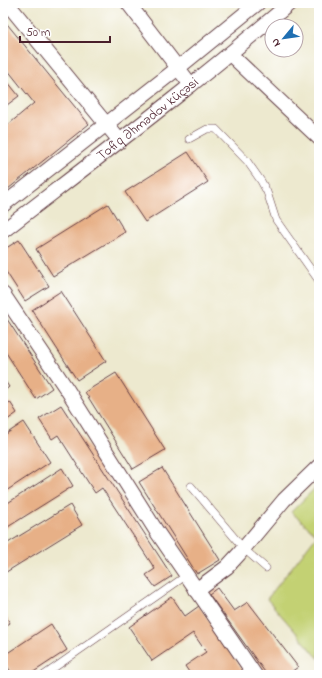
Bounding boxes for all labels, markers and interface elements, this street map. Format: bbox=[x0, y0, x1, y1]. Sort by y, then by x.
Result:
scale bar bbox=[20, 18, 110, 44]
north arrow bbox=[264, 18, 304, 58]
text: 50 m bbox=[26, 24, 50, 42]
text: N bbox=[267, 35, 285, 49]
street label: Tofiq Əhmədov küçəsi bbox=[92, 72, 203, 166]

